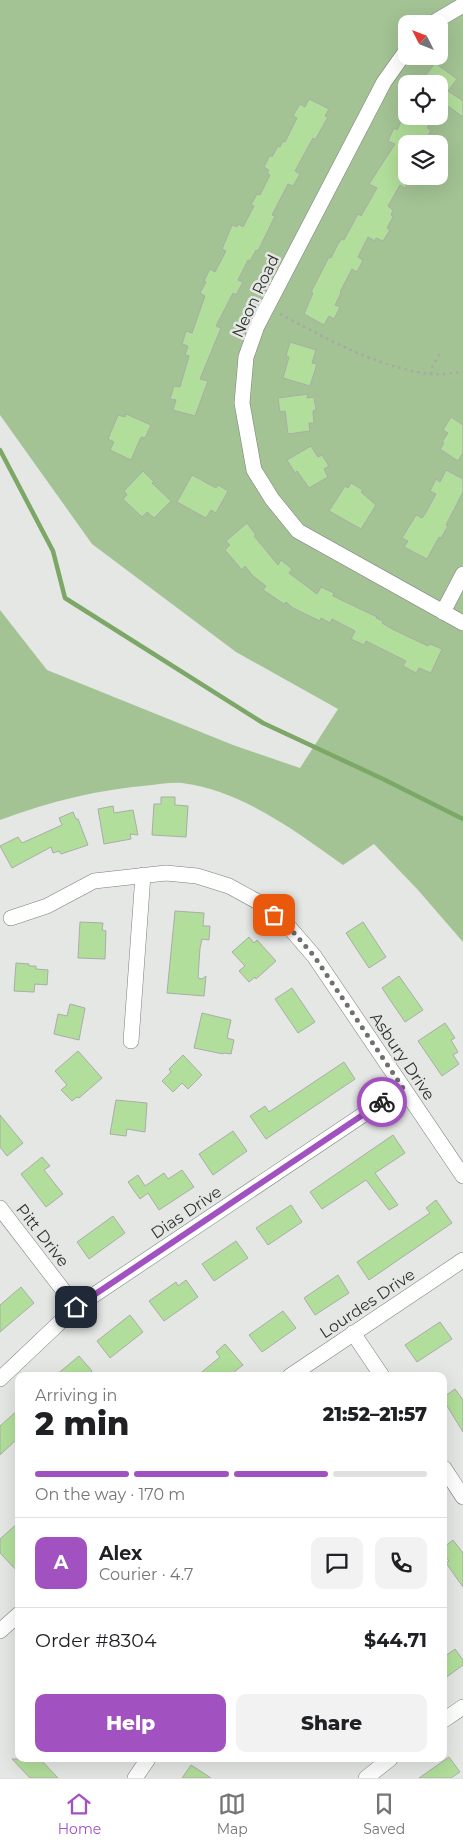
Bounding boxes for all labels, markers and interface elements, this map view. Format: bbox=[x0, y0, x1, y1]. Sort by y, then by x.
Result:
north arrow bbox=[398, 15, 448, 65]
map controls bbox=[398, 15, 448, 185]
button: locate bbox=[398, 75, 448, 125]
button: layers bbox=[398, 135, 448, 185]
street label: Neon Road bbox=[228, 252, 283, 341]
pin bbox=[253, 894, 295, 936]
icon: bag bbox=[260, 901, 288, 929]
street label: Asbury Drive bbox=[366, 1009, 439, 1104]
courier bbox=[357, 1077, 407, 1127]
icon: bike bbox=[368, 1088, 396, 1116]
street label: Dias Drive bbox=[147, 1182, 225, 1243]
street label: Pitt Drive bbox=[12, 1200, 73, 1271]
street label: Lourdes Drive bbox=[316, 1265, 418, 1342]
pin bbox=[55, 1286, 97, 1328]
icon: home bbox=[62, 1293, 90, 1321]
text: Arriving in bbox=[35, 1386, 117, 1405]
text: 21:52–21:57 bbox=[323, 1403, 427, 1426]
text: 2 min bbox=[35, 1404, 129, 1443]
text: On the way · 170 m bbox=[35, 1485, 185, 1504]
button: chat bbox=[311, 1537, 363, 1589]
button: phone bbox=[375, 1537, 427, 1589]
text: Alex bbox=[99, 1542, 142, 1565]
text: A bbox=[54, 1551, 68, 1574]
text: Courier · 4.7 bbox=[99, 1565, 193, 1584]
text: Order #8304 bbox=[35, 1629, 156, 1652]
text: $44.71 bbox=[364, 1629, 427, 1652]
button: Help bbox=[35, 1694, 226, 1752]
button: Share bbox=[236, 1694, 427, 1752]
tab: Home bbox=[58, 1790, 101, 1838]
tab: Map bbox=[217, 1790, 248, 1838]
tab: Saved bbox=[363, 1790, 405, 1838]

